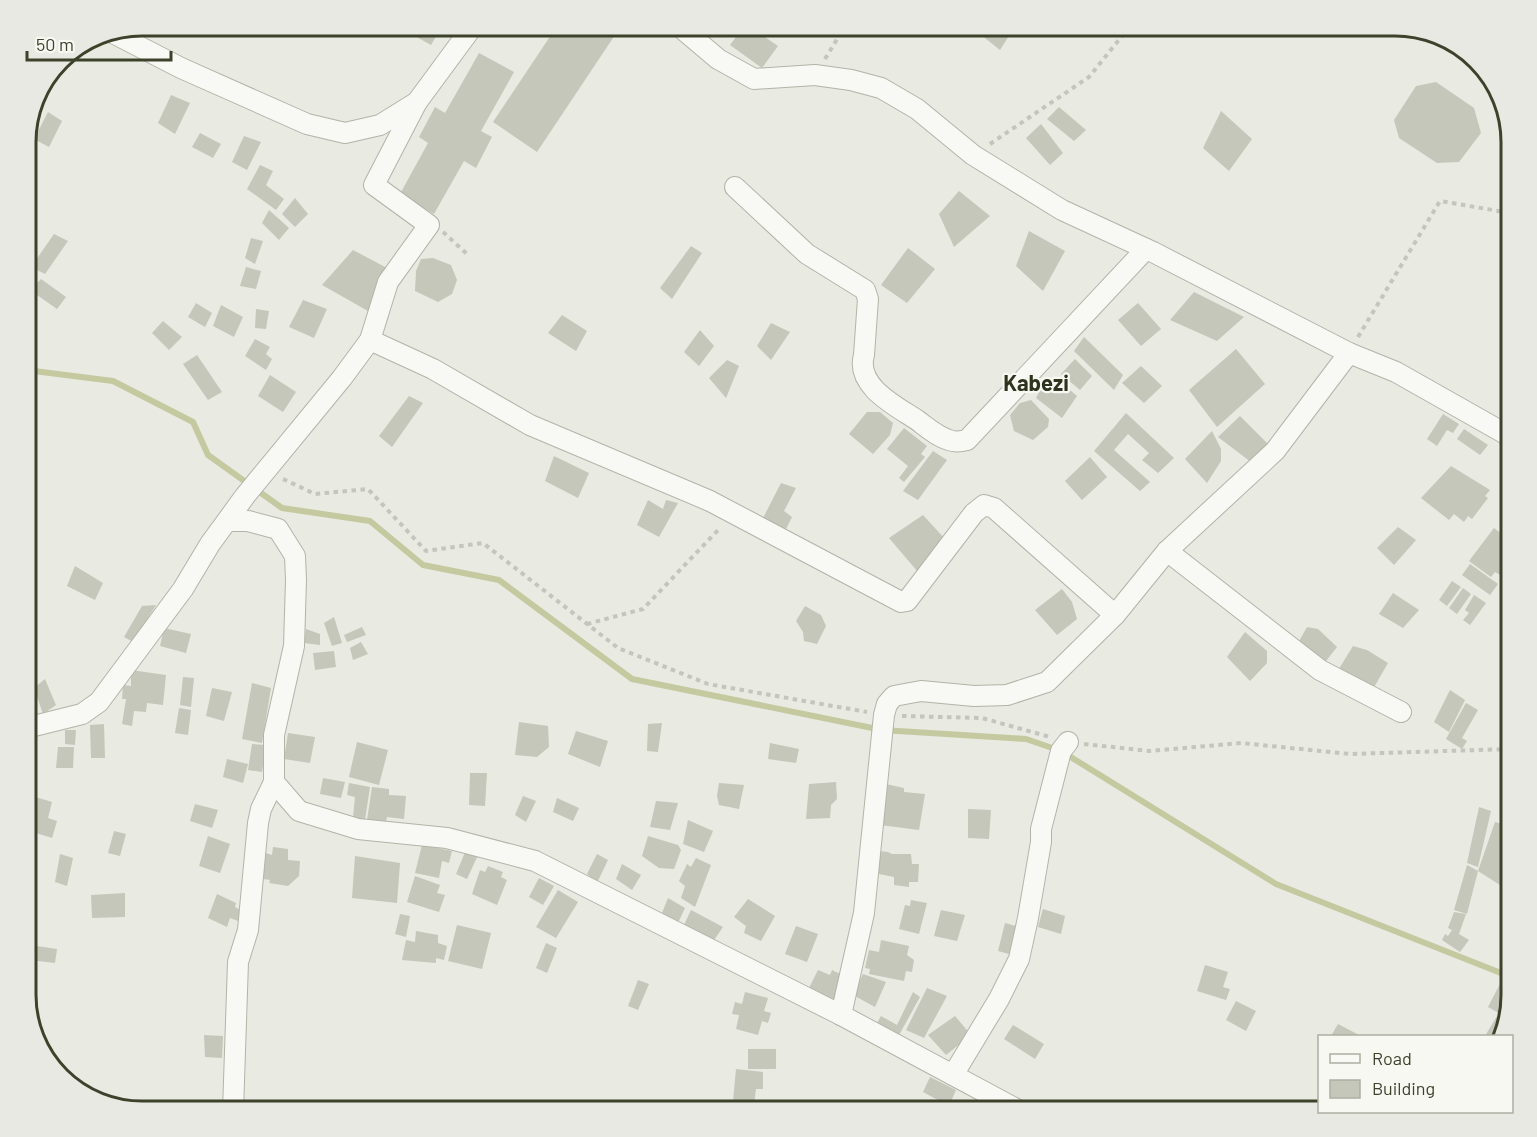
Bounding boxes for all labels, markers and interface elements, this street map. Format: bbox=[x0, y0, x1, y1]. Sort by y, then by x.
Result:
scale bar bbox=[27, 24, 171, 62]
text: 50 m bbox=[36, 33, 74, 55]
district label: Kabezi bbox=[1003, 369, 1069, 395]
legend bbox=[1318, 1035, 1513, 1113]
text: Road bbox=[1372, 1047, 1412, 1069]
text: Building bbox=[1372, 1077, 1435, 1099]

